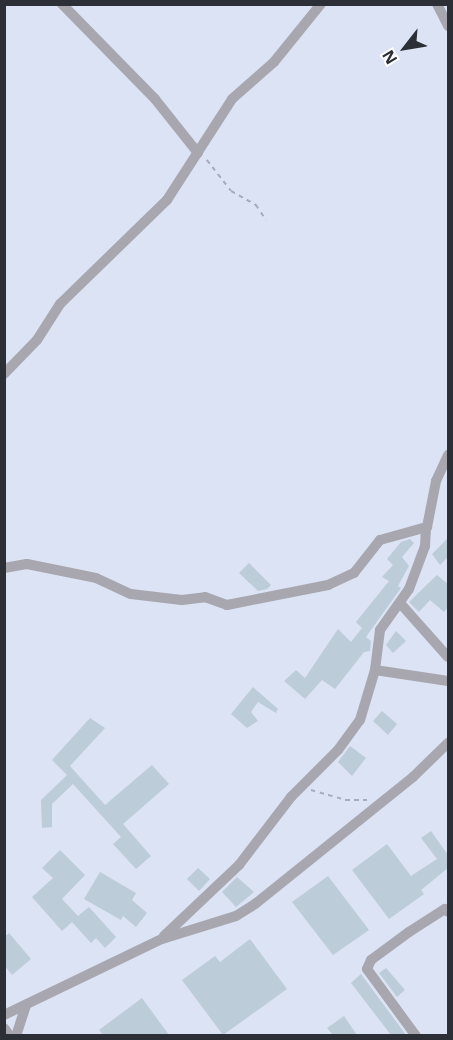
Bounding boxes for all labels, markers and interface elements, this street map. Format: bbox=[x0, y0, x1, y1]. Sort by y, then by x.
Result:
north arrow bbox=[375, 18, 435, 78]
text: N bbox=[377, 46, 402, 69]

